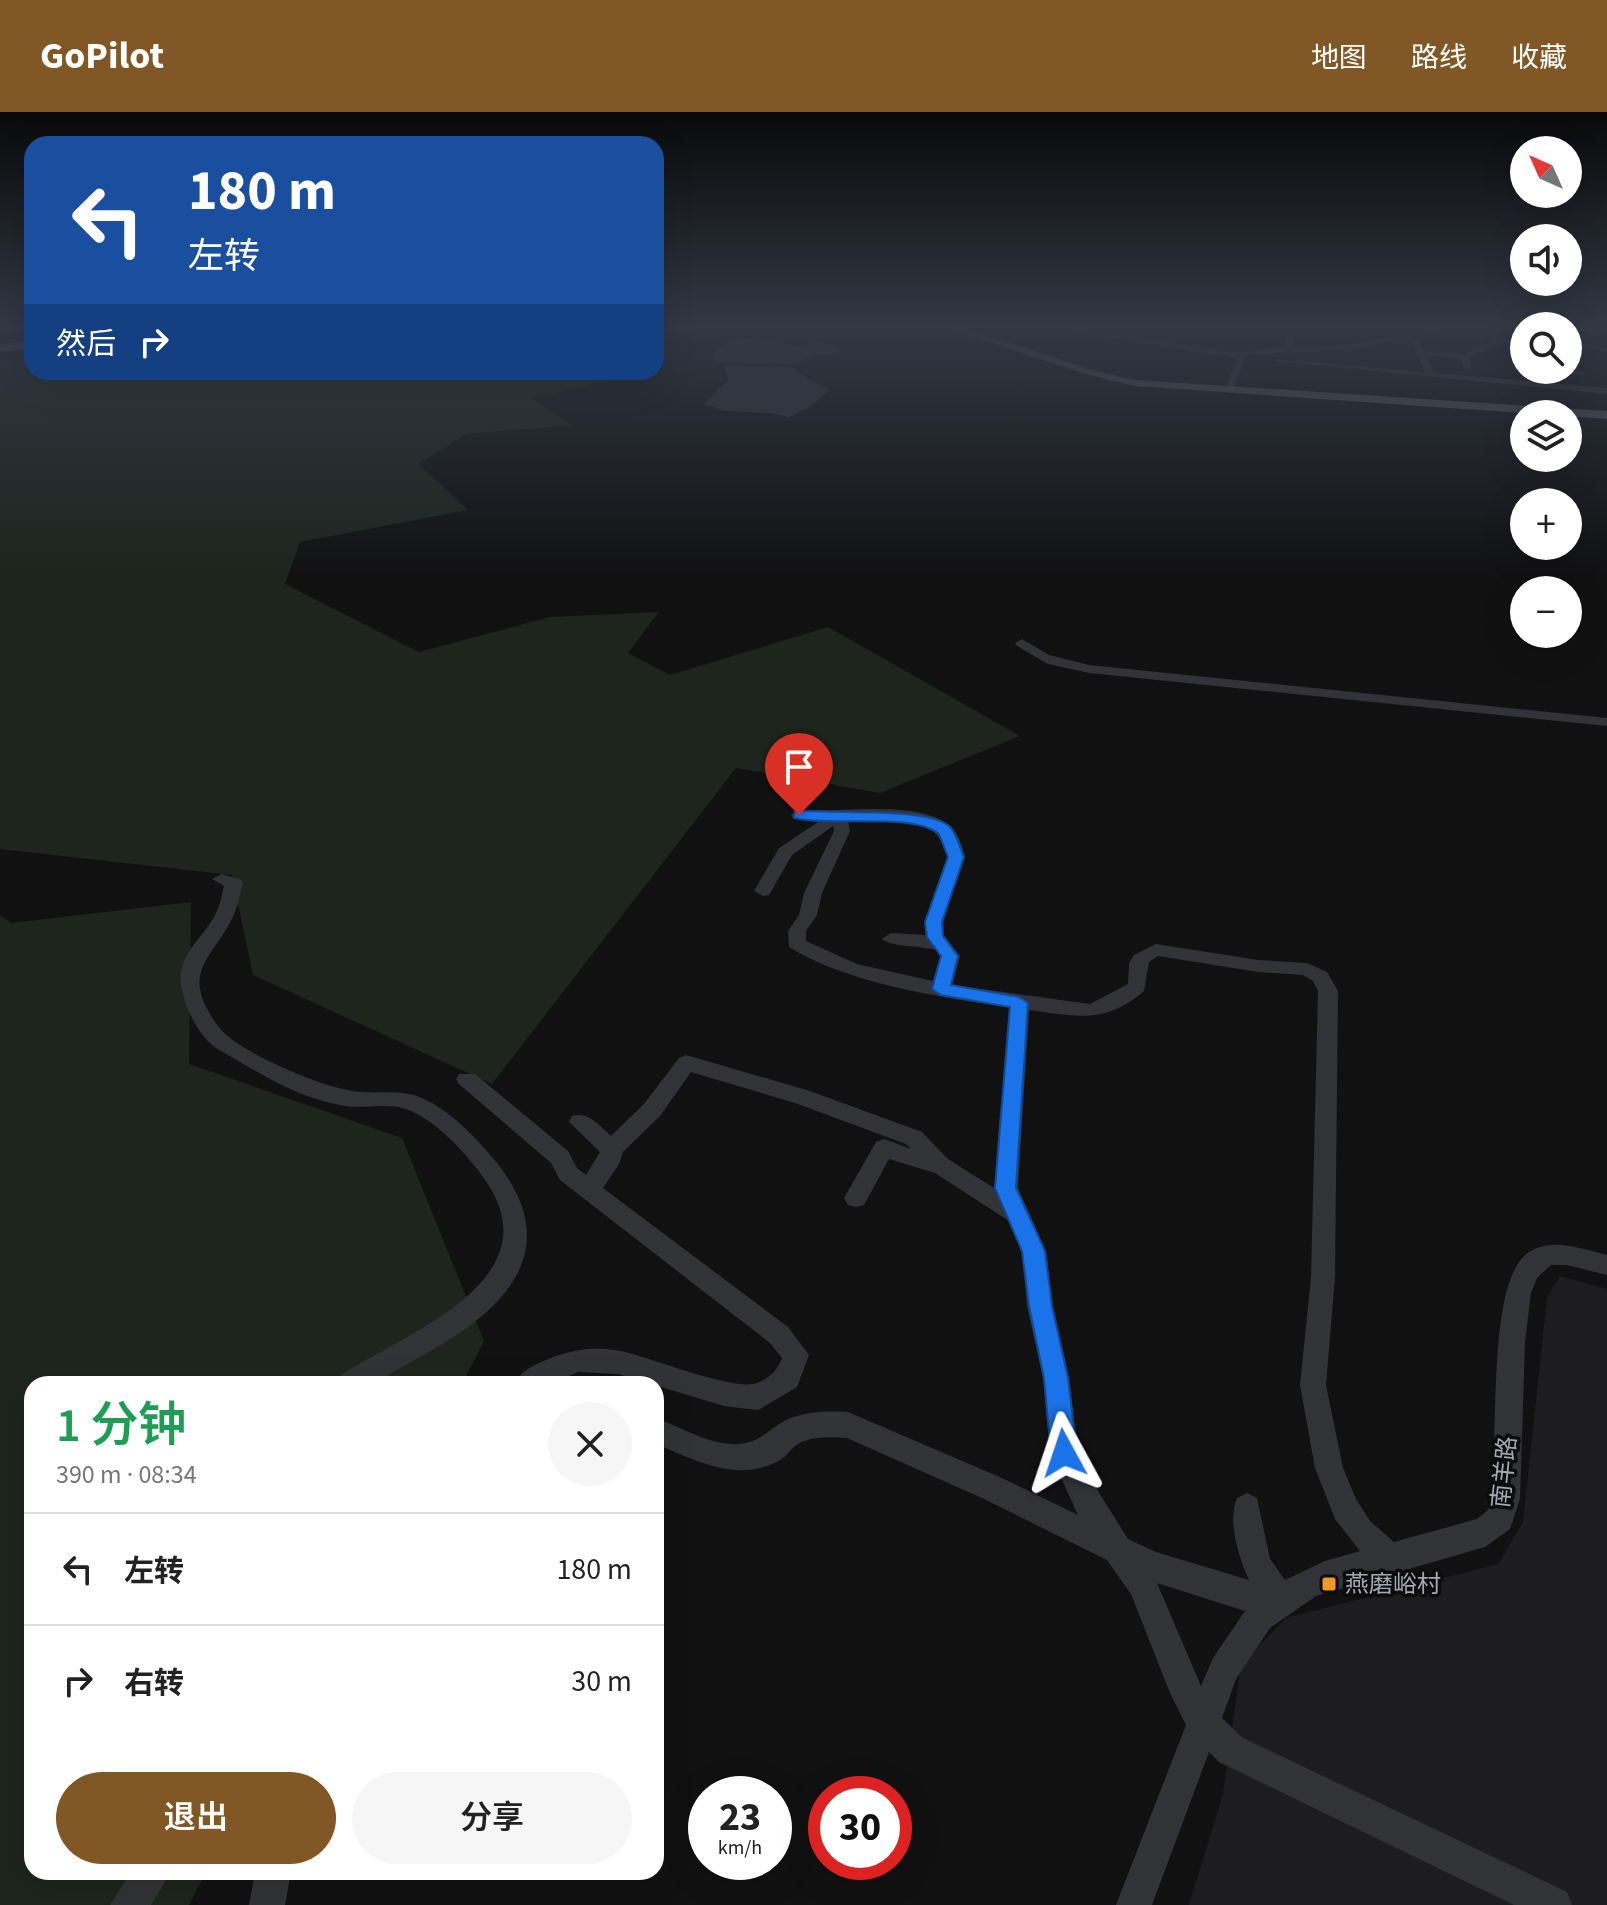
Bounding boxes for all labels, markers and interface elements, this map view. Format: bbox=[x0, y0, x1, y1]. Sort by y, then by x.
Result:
text: GoPilot bbox=[40, 29, 164, 83]
text: 地图 bbox=[1311, 38, 1367, 78]
text: 路线 bbox=[1411, 38, 1467, 78]
text: 收藏 bbox=[1511, 38, 1567, 78]
north arrow bbox=[1510, 136, 1582, 208]
map controls bbox=[1510, 136, 1582, 648]
text: 180 m bbox=[188, 152, 336, 231]
icon: left bbox=[56, 168, 160, 272]
button: sound bbox=[1510, 224, 1582, 296]
text: 左转 bbox=[188, 231, 260, 282]
button: search bbox=[1510, 312, 1582, 384]
icon: right bbox=[132, 320, 176, 364]
text: 然后 bbox=[56, 323, 116, 366]
button: layers bbox=[1510, 400, 1582, 472]
button: + bbox=[1510, 488, 1582, 560]
button: − bbox=[1510, 576, 1582, 648]
pin bbox=[765, 733, 833, 815]
icon: arrive bbox=[777, 745, 821, 789]
text: 1 分钟 bbox=[56, 1392, 186, 1460]
button: close bbox=[548, 1402, 632, 1486]
position arrow bbox=[1022, 1411, 1106, 1495]
street label: 南羊路 bbox=[1483, 1434, 1526, 1510]
text: 390 m · 08:34 bbox=[56, 1456, 197, 1493]
icon: left bbox=[56, 1547, 100, 1591]
text: 180 m bbox=[556, 1548, 632, 1591]
text: 左转 bbox=[124, 1550, 184, 1593]
place label: 燕磨峪村 bbox=[1345, 1567, 1441, 1602]
marker: 燕磨峪村 bbox=[1320, 1575, 1338, 1593]
icon: right bbox=[56, 1659, 100, 1703]
text: 30 m bbox=[571, 1660, 632, 1703]
text: 右转 bbox=[124, 1662, 184, 1705]
button: 退出 bbox=[56, 1772, 336, 1864]
button: 分享 bbox=[352, 1772, 632, 1864]
speed limit sign: 30 bbox=[808, 1776, 912, 1880]
text: 23 bbox=[719, 1789, 761, 1846]
text: km/h bbox=[718, 1834, 762, 1862]

